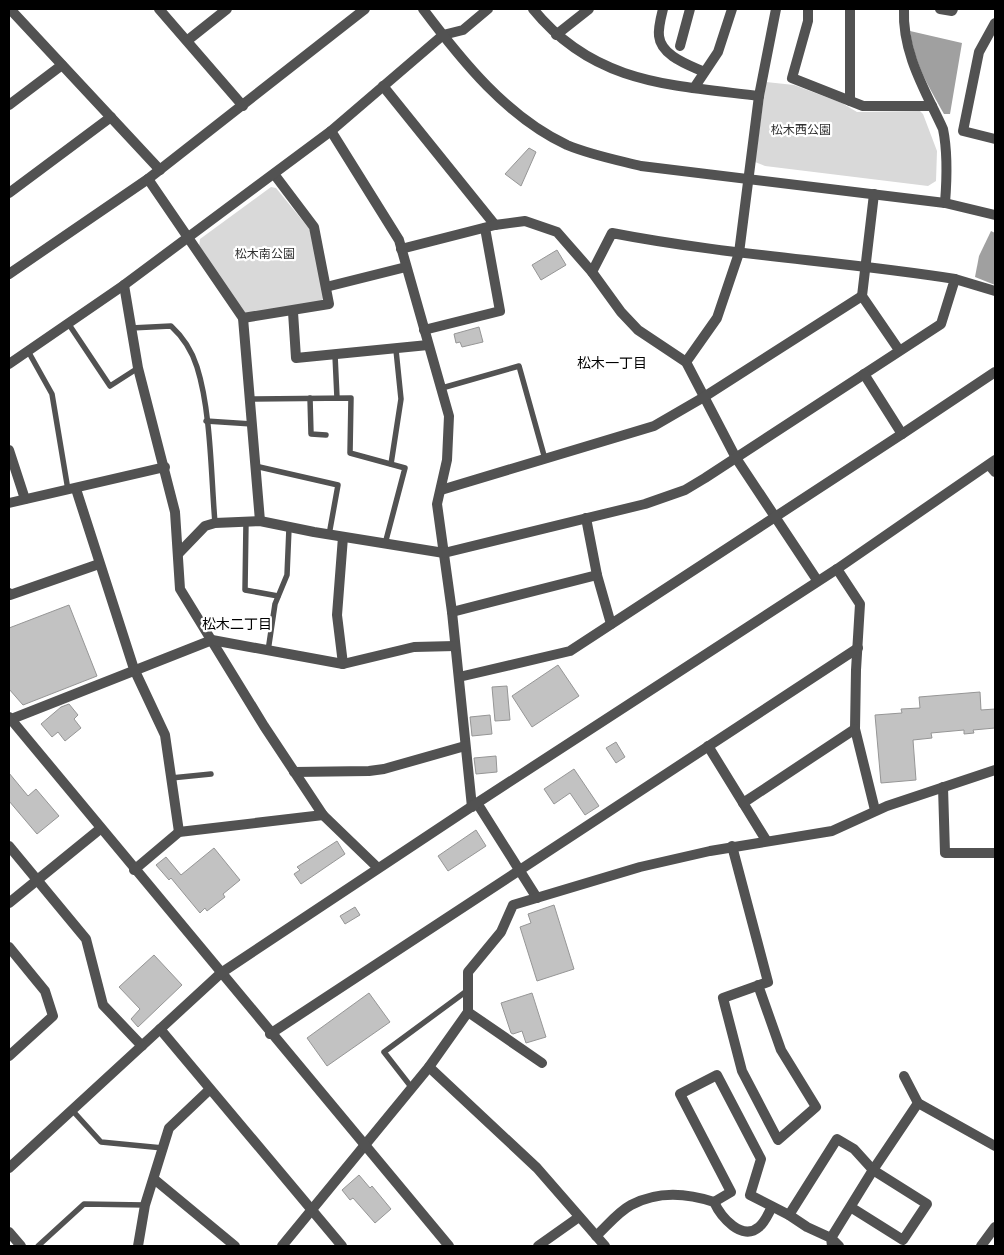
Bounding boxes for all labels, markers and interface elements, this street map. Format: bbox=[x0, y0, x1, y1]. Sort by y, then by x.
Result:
park label: 松木西公園 bbox=[771, 121, 831, 138]
park label: 松木南公園 bbox=[235, 245, 295, 262]
district label: 松木一丁目 bbox=[577, 353, 647, 372]
district label: 松木二丁目 bbox=[202, 614, 272, 633]

